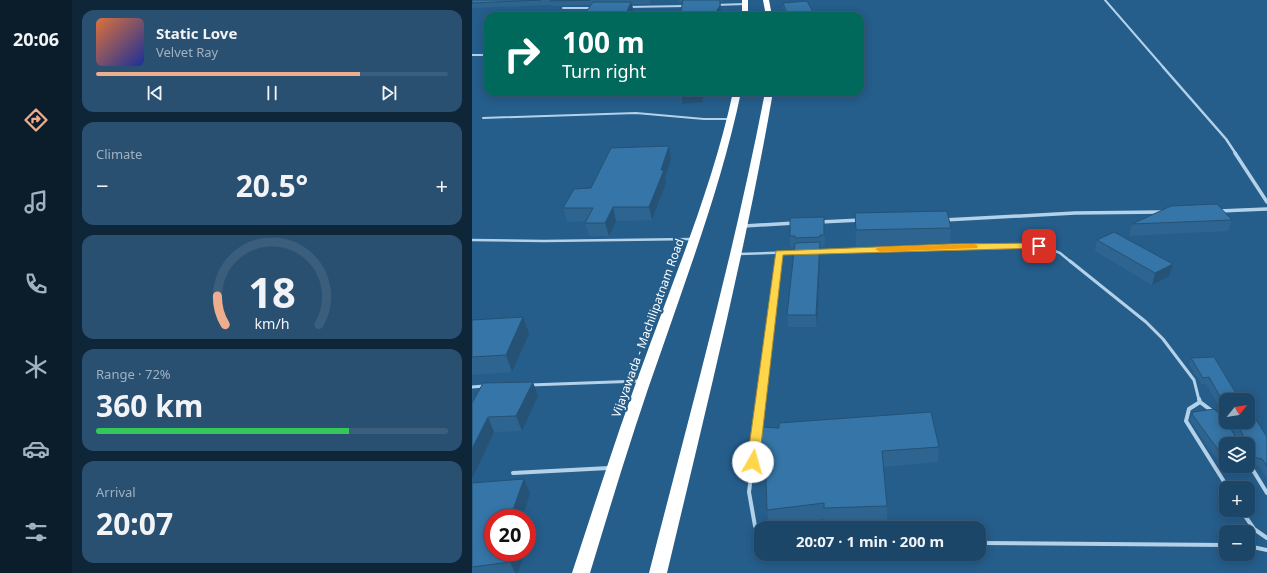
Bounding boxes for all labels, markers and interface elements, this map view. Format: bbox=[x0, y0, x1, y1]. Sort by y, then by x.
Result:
text: Static Love bbox=[156, 23, 237, 43]
text: 100 m bbox=[562, 23, 645, 61]
text: 20:06 bbox=[13, 27, 59, 51]
icon: right bbox=[496, 28, 548, 80]
text: Velvet Ray bbox=[156, 43, 218, 61]
text: Turn right bbox=[562, 59, 646, 83]
icon: previous bbox=[144, 82, 166, 104]
icon: pause bbox=[261, 82, 283, 104]
icon: next bbox=[378, 82, 400, 104]
icon: directions bbox=[22, 106, 50, 134]
text: Climate bbox=[96, 145, 142, 163]
text: 20.5° bbox=[236, 165, 308, 206]
text: − bbox=[96, 170, 109, 200]
text: + bbox=[435, 170, 448, 200]
icon: music bbox=[22, 188, 50, 216]
pin bbox=[1022, 229, 1056, 263]
icon: arrive bbox=[1028, 235, 1050, 257]
street label: Vijayawada - Machilipatnam Road bbox=[607, 236, 688, 420]
text: 18 bbox=[248, 263, 296, 319]
icon: phone bbox=[22, 270, 50, 298]
text: km/h bbox=[254, 313, 290, 332]
icon: climate bbox=[22, 353, 50, 381]
text: Range · 72% bbox=[96, 365, 171, 383]
text: 360 km bbox=[96, 385, 203, 426]
north arrow bbox=[1219, 393, 1255, 429]
map controls bbox=[1219, 393, 1255, 561]
icon: car bbox=[22, 435, 50, 463]
button: layers bbox=[1219, 437, 1255, 473]
position arrow bbox=[732, 441, 774, 483]
button: + bbox=[1219, 481, 1255, 517]
text: Arrival bbox=[96, 483, 136, 501]
text: 20:07 bbox=[96, 503, 173, 544]
speed limit sign: 20 bbox=[484, 509, 536, 561]
icon: filters bbox=[22, 518, 50, 546]
button: − bbox=[1219, 525, 1255, 561]
text: 20:07 · 1 min · 200 m bbox=[796, 531, 944, 551]

